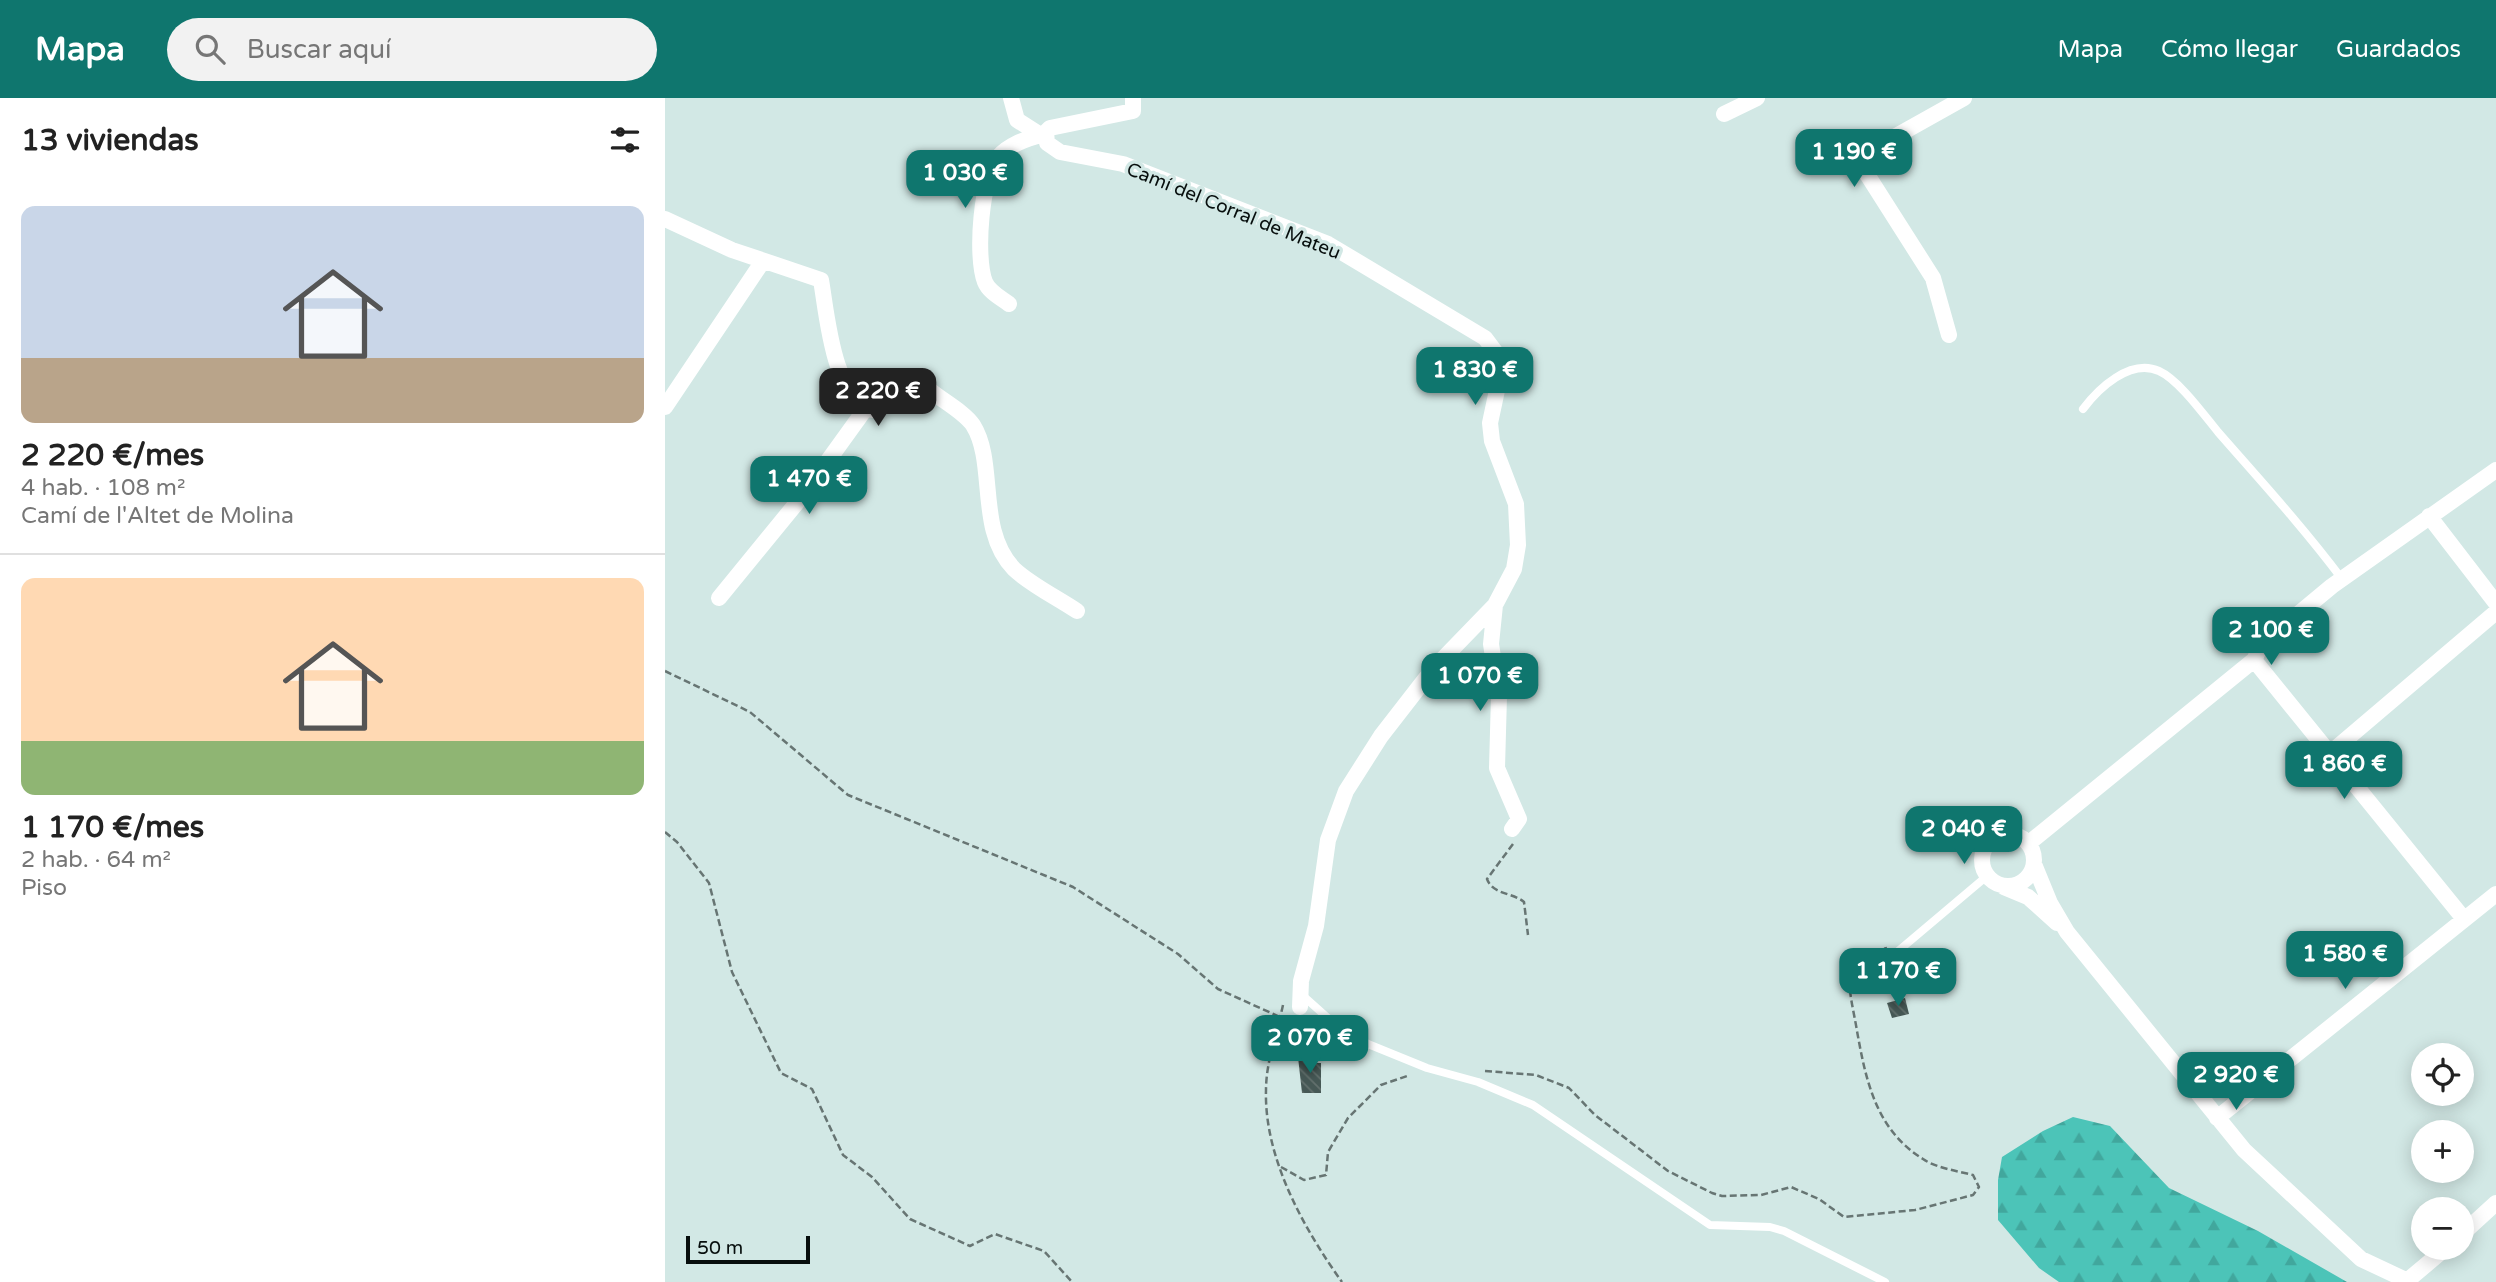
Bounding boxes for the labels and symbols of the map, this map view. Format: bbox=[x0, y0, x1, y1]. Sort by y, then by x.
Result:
pin: 1 190 € bbox=[1789, 130, 1919, 189]
pin: 1 030 € bbox=[900, 150, 1030, 210]
street label: Camí del Corral de Mateu bbox=[1123, 158, 1344, 264]
pin: 1 830 € bbox=[1410, 348, 1540, 407]
pin: 2 220 € bbox=[813, 368, 943, 428]
pin: 1 470 € bbox=[744, 456, 874, 516]
pin: 2 100 € bbox=[2206, 608, 2336, 667]
pin: 1 070 € bbox=[1415, 654, 1545, 713]
pin: 1 860 € bbox=[2279, 742, 2409, 801]
pin: 2 040 € bbox=[1899, 806, 2029, 866]
pin: 1 580 € bbox=[2280, 932, 2410, 991]
pin: 1 170 € bbox=[1833, 948, 1963, 1008]
pin: 2 070 € bbox=[1245, 1016, 1375, 1075]
pin: 2 920 € bbox=[2171, 1052, 2301, 1112]
scale bar bbox=[686, 1233, 810, 1265]

